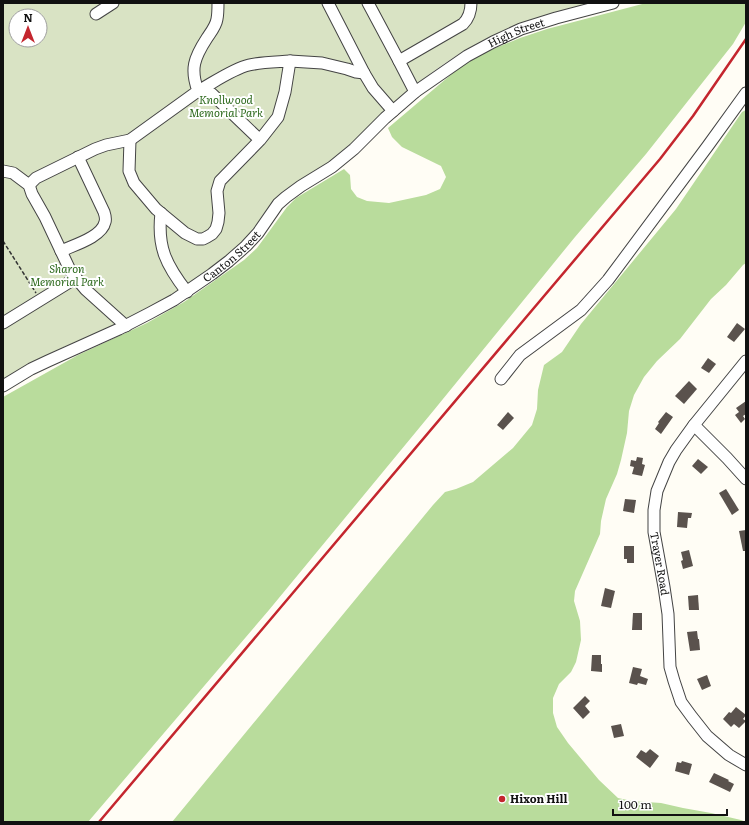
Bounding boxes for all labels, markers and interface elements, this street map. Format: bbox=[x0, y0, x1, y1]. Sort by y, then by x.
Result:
north arrow bbox=[8, 8, 48, 48]
text: N bbox=[23, 9, 33, 25]
street label: High Street bbox=[484, 13, 547, 51]
park label: Knollwood Memorial Park bbox=[189, 91, 263, 120]
street label: Canton Street bbox=[199, 226, 264, 285]
park label: Sharon Memorial Park bbox=[30, 260, 104, 289]
street label: Trayer Road bbox=[647, 531, 674, 597]
place label: Hixon Hill bbox=[510, 790, 568, 806]
scale bar bbox=[613, 791, 727, 817]
marker: Hixon Hill bbox=[497, 794, 507, 804]
text: 100 m bbox=[619, 795, 652, 813]

